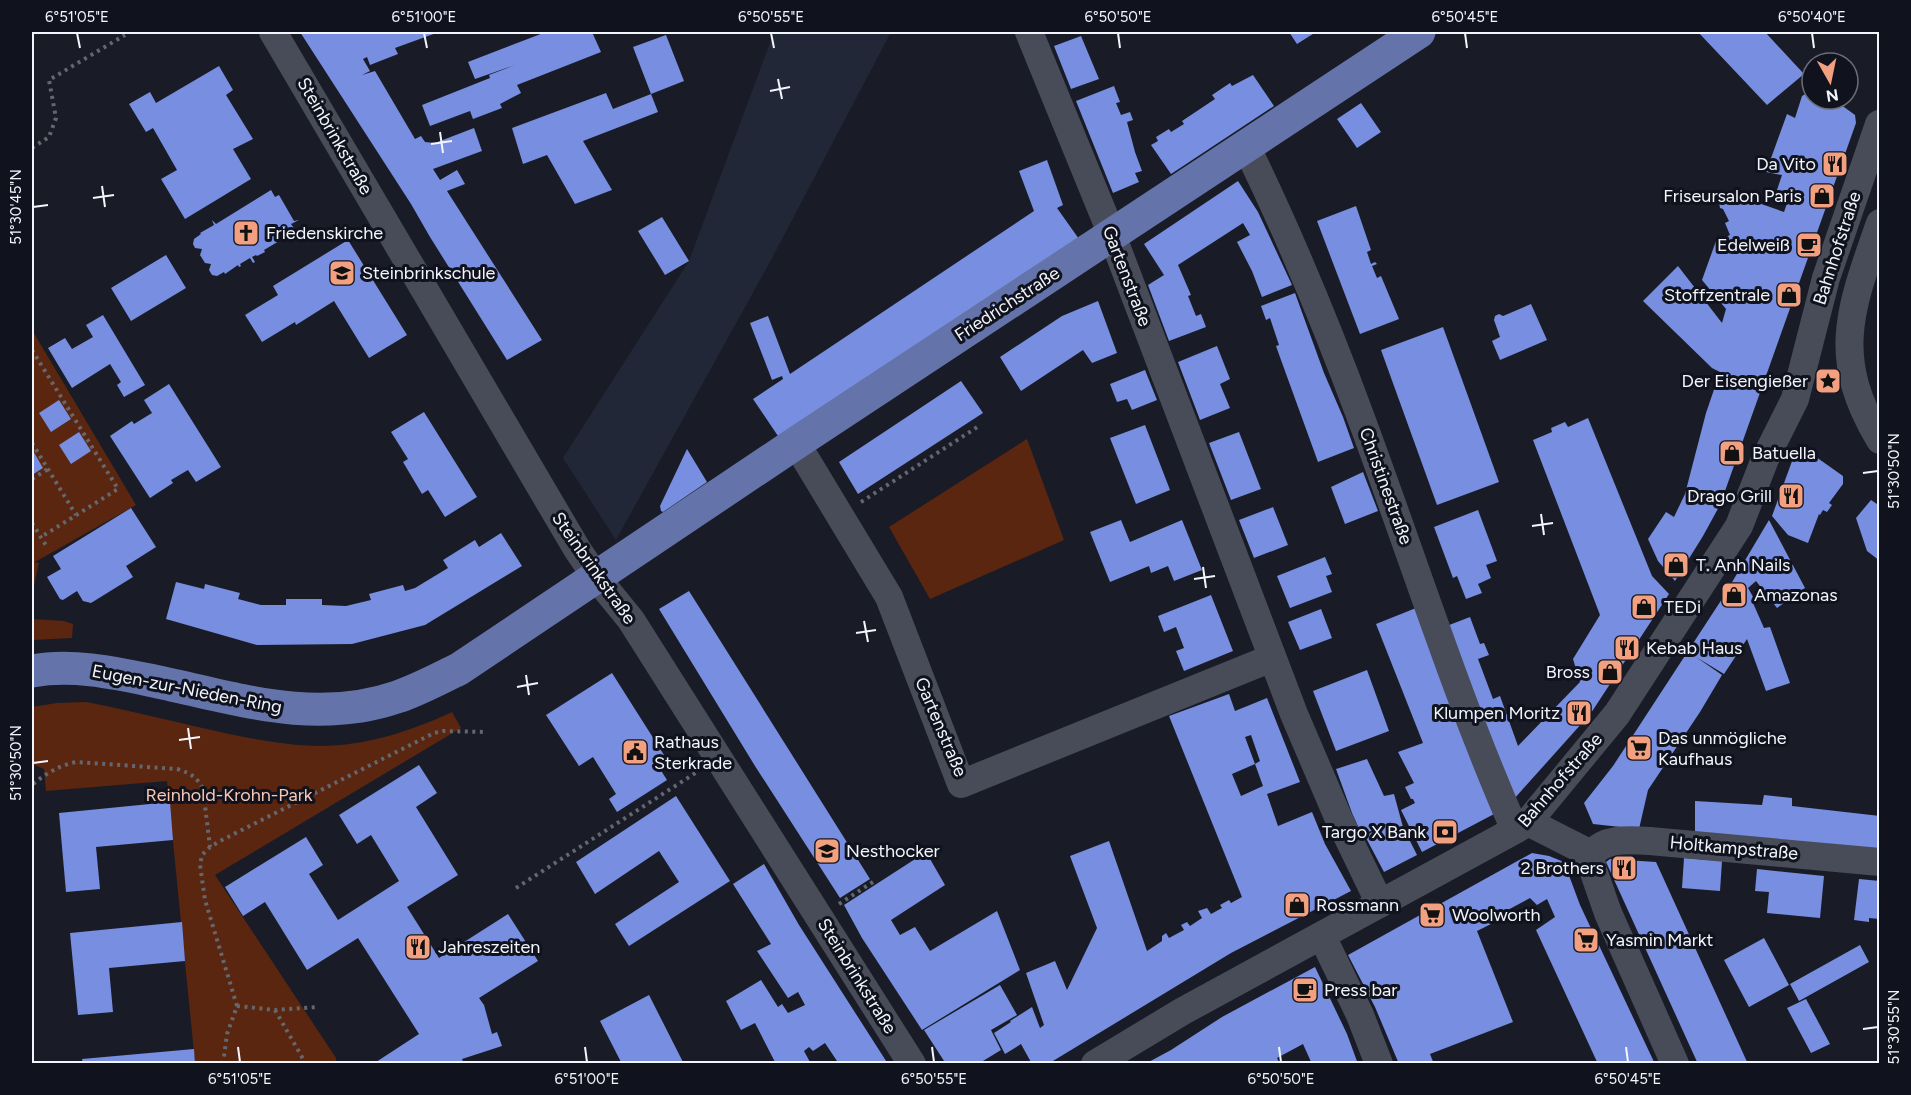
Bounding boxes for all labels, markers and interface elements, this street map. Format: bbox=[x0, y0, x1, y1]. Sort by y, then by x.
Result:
text: 6°51'05"E bbox=[45, 8, 109, 26]
text: 6°51'00"E bbox=[392, 8, 456, 26]
text: 6°50'55"E bbox=[738, 8, 804, 26]
text: 6°50'50"E bbox=[1084, 8, 1152, 26]
text: 6°50'45"E bbox=[1432, 8, 1498, 26]
text: 6°50'40"E bbox=[1778, 8, 1846, 26]
north arrow bbox=[1800, 51, 1860, 111]
street label: Steinbrinkstraße bbox=[293, 73, 378, 199]
text: N bbox=[1825, 85, 1840, 106]
restaurant icon: Da Vito bbox=[1820, 149, 1850, 179]
place label: Da Vito bbox=[1756, 153, 1816, 175]
text: 51°30'45"N bbox=[7, 169, 25, 245]
shop icon: Friseursalon Paris bbox=[1807, 181, 1837, 211]
place label: Friseursalon Paris bbox=[1663, 185, 1802, 207]
street label: Bahnhofstraße bbox=[1808, 188, 1866, 307]
church icon: Friedenskirche bbox=[231, 218, 261, 248]
place label: Friedenskirche bbox=[266, 222, 383, 244]
street label: Gartenstraße bbox=[1098, 223, 1156, 330]
cafe icon: Edelweiß bbox=[1794, 230, 1824, 260]
place label: Edelweiß bbox=[1717, 234, 1790, 256]
school or university icon: Steinbrinkschule bbox=[327, 258, 357, 288]
place label: Steinbrinkschule bbox=[362, 262, 496, 284]
street label: Friedrichstraße bbox=[950, 262, 1064, 346]
shop icon: Stoffzentrale bbox=[1774, 280, 1804, 310]
place label: Stoffzentrale bbox=[1664, 284, 1770, 306]
place icon: Der Eisengießer bbox=[1813, 366, 1843, 396]
place label: Der Eisengießer bbox=[1682, 370, 1808, 392]
street label: Christinestraße bbox=[1355, 424, 1417, 548]
text: 51°30'50"N bbox=[1885, 433, 1903, 509]
shop icon: Batuella bbox=[1717, 438, 1747, 468]
place label: Batuella bbox=[1752, 442, 1816, 464]
restaurant icon: Drago Grill bbox=[1776, 481, 1806, 511]
place label: Drago Grill bbox=[1687, 485, 1772, 507]
street label: Steinbrinkstraße bbox=[547, 508, 641, 628]
shop icon: T. Anh Nails bbox=[1661, 550, 1691, 580]
place label: T. Anh Nails bbox=[1696, 554, 1790, 576]
shop icon: Amazonas bbox=[1719, 580, 1749, 610]
place label: Amazonas bbox=[1754, 584, 1838, 606]
shop icon: TEDi bbox=[1629, 592, 1659, 622]
place label: TEDi bbox=[1664, 596, 1701, 618]
restaurant icon: Kebab Haus bbox=[1612, 633, 1642, 663]
place label: Kebab Haus bbox=[1646, 637, 1743, 659]
shop icon: Bross bbox=[1595, 657, 1625, 687]
street label: Eugen-zur-Nieden-Ring bbox=[90, 660, 284, 718]
place label: Bross bbox=[1546, 661, 1590, 683]
street label: Gartenstraße bbox=[910, 674, 972, 780]
restaurant icon: Klumpen Moritz bbox=[1564, 698, 1594, 728]
place label: Klumpen Moritz bbox=[1433, 702, 1560, 724]
text: 51°30'50"N bbox=[7, 725, 25, 801]
place label: Das unmögliche Kaufhaus bbox=[1658, 727, 1787, 770]
street label: Bahnhofstraße bbox=[1513, 728, 1607, 832]
place label: Rathaus Sterkrade bbox=[654, 731, 732, 774]
supermarket icon: Das unmögliche Kaufhaus bbox=[1624, 733, 1654, 763]
public building icon: Rathaus Sterkrade bbox=[620, 737, 650, 767]
park label: Reinhold-Krohn-Park bbox=[145, 784, 313, 806]
bank icon: Targo X Bank bbox=[1430, 817, 1460, 847]
place label: Targo X Bank bbox=[1322, 821, 1426, 843]
street label: Holtkampstraße bbox=[1669, 831, 1799, 865]
school or university icon: Nesthocker bbox=[812, 836, 842, 866]
place label: Nesthocker bbox=[846, 840, 940, 862]
restaurant icon: 2 Brothers bbox=[1609, 853, 1639, 883]
place label: 2 Brothers bbox=[1521, 857, 1604, 879]
shop icon: Rossmann bbox=[1282, 890, 1312, 920]
place label: Rossmann bbox=[1316, 894, 1399, 916]
supermarket icon: Woolworth bbox=[1417, 900, 1447, 930]
place label: Woolworth bbox=[1452, 904, 1541, 926]
street label: Steinbrinkstraße bbox=[813, 914, 901, 1038]
supermarket icon: Yasmin Markt bbox=[1571, 925, 1601, 955]
place label: Yasmin Markt bbox=[1606, 929, 1714, 951]
restaurant icon: Jahreszeiten bbox=[403, 932, 433, 962]
place label: Jahreszeiten bbox=[438, 936, 540, 958]
cafe icon: Press bar bbox=[1290, 975, 1320, 1005]
place label: Press bar bbox=[1324, 979, 1397, 1001]
text: 51°30'55"N bbox=[1885, 990, 1903, 1064]
text: 6°51'05"E bbox=[208, 1070, 272, 1088]
text: 6°51'00"E bbox=[555, 1070, 619, 1088]
text: 6°50'55"E bbox=[901, 1070, 967, 1088]
text: 6°50'50"E bbox=[1247, 1070, 1315, 1088]
text: 6°50'45"E bbox=[1595, 1070, 1661, 1088]

